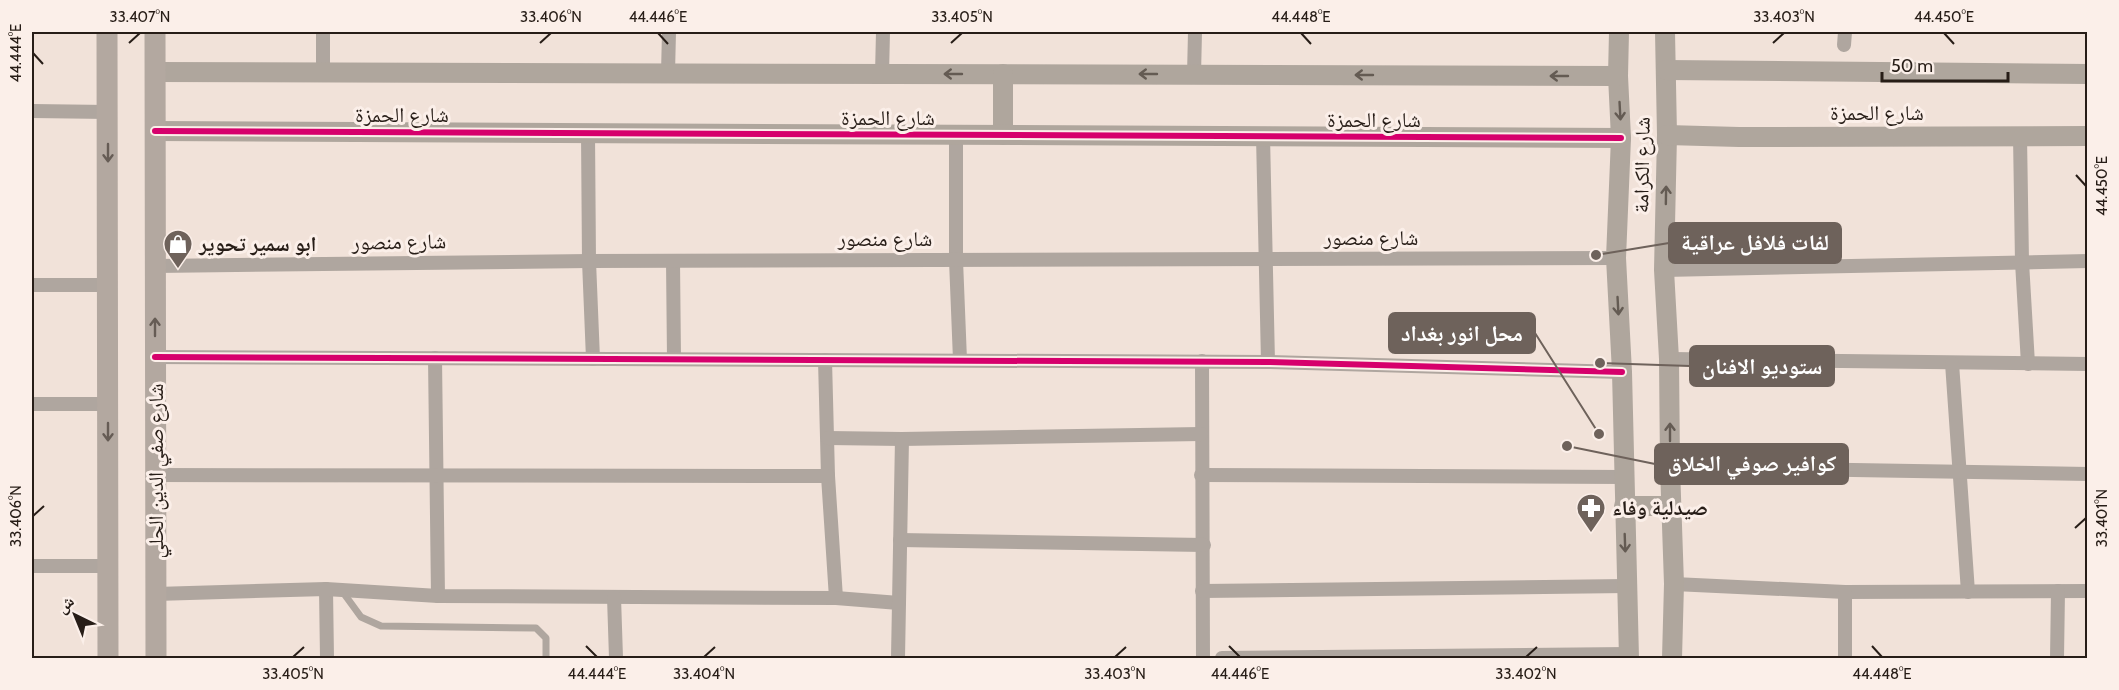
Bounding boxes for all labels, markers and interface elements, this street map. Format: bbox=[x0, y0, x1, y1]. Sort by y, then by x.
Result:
text: 33.407°N bbox=[110, 8, 170, 26]
text: 33.406°N bbox=[520, 8, 582, 26]
text: 44.446°E bbox=[629, 8, 687, 26]
text: 33.405°N bbox=[931, 8, 993, 26]
text: 44.448°E bbox=[1271, 8, 1331, 26]
text: 33.403°N bbox=[1753, 8, 1815, 26]
text: 44.450°E bbox=[1914, 8, 1974, 26]
text: 44.444°E bbox=[7, 24, 25, 82]
scale bar bbox=[1882, 45, 2008, 83]
text: 50 m bbox=[1891, 55, 1933, 77]
one-way arrow bbox=[944, 68, 964, 80]
one-way arrow bbox=[1139, 68, 1159, 80]
one-way arrow bbox=[1355, 69, 1375, 81]
one-way arrow bbox=[1550, 70, 1570, 82]
one-way arrow bbox=[1614, 100, 1625, 120]
street label: شارع الحمزة bbox=[1830, 100, 1924, 126]
street label: شارع الحمزة bbox=[355, 102, 449, 128]
street label: شارع الحمزة bbox=[841, 105, 935, 131]
street label: شارع الحمزة bbox=[1327, 107, 1421, 133]
street label: شارع الكرامة bbox=[1628, 117, 1656, 213]
one-way arrow bbox=[102, 142, 114, 162]
text: 44.450°E bbox=[2093, 156, 2111, 216]
one-way arrow bbox=[1660, 186, 1671, 206]
callout: لفات فلافل عراقية bbox=[1669, 223, 1841, 263]
street label: شارع منصور bbox=[1323, 225, 1418, 251]
street label: شارع منصور bbox=[837, 226, 932, 252]
shop icon: ابو سمير تحوير bbox=[162, 228, 194, 270]
street label: شارع منصور bbox=[350, 228, 447, 256]
text: لفات فلافل عراقية bbox=[1681, 229, 1829, 256]
place label: ابو سمير تحوير bbox=[198, 231, 316, 256]
one-way arrow bbox=[1613, 295, 1624, 315]
callout: محل انور بغداد bbox=[1389, 313, 1535, 353]
one-way arrow bbox=[149, 318, 161, 338]
text: محل انور بغداد bbox=[1401, 320, 1523, 347]
callout: ستوديو الافنان bbox=[1690, 346, 1834, 386]
text: ستوديو الافنان bbox=[1702, 353, 1822, 380]
street label: شارع صفي الدين الحلي bbox=[143, 383, 172, 559]
one-way arrow bbox=[102, 421, 114, 441]
one-way arrow bbox=[1664, 423, 1676, 443]
callout: كوافير صوفي الخلاق bbox=[1655, 444, 1848, 484]
text: كوافير صوفي الخلاق bbox=[1667, 450, 1837, 480]
text: 33.406°N bbox=[7, 485, 25, 547]
text: 33.401°N bbox=[2093, 489, 2111, 547]
pharmacy icon: صيدلية وفاء bbox=[1575, 492, 1607, 534]
place label: صيدلية وفاء bbox=[1612, 495, 1708, 520]
one-way arrow bbox=[1620, 532, 1631, 552]
north arrow bbox=[45, 585, 105, 645]
text: ش bbox=[52, 592, 78, 617]
text: 33.405°N bbox=[262, 665, 324, 683]
text: 44.444°E bbox=[568, 665, 626, 683]
text: 33.404°N bbox=[673, 665, 735, 683]
text: 33.403°N bbox=[1084, 665, 1146, 683]
text: 44.446°E bbox=[1211, 665, 1269, 683]
text: 33.402°N bbox=[1495, 665, 1557, 683]
text: 44.448°E bbox=[1852, 665, 1912, 683]

